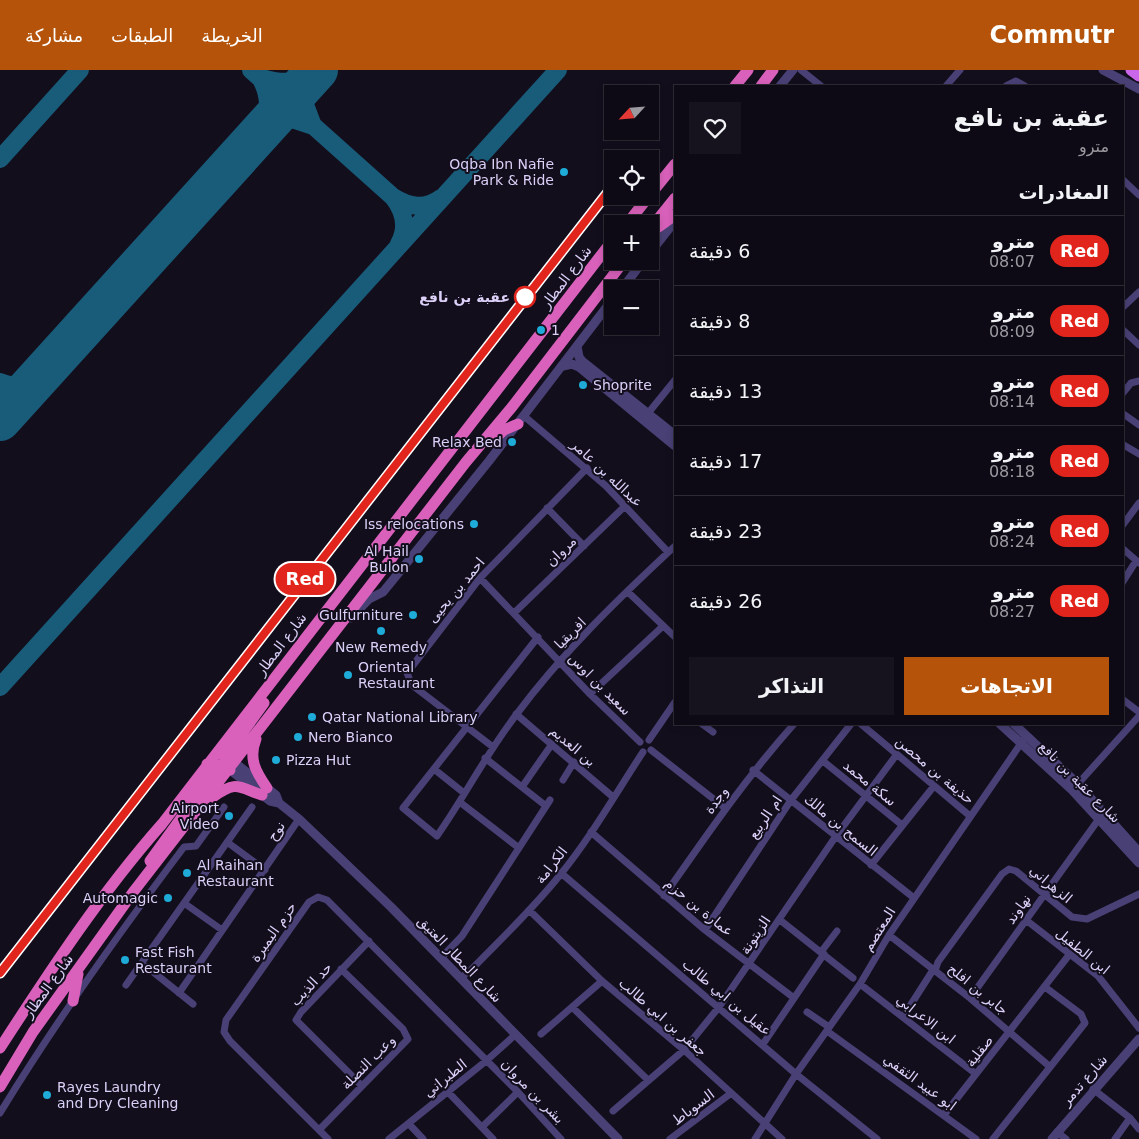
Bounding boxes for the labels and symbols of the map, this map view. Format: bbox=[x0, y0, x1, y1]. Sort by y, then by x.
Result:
north arrow bbox=[604, 85, 659, 140]
place label: Oqba Ibn Nafie Park & Ride bbox=[449, 156, 554, 188]
marker: Oqba Ibn Nafie Park & Ride bbox=[558, 166, 570, 178]
street label: شارع المطار bbox=[537, 243, 596, 313]
marker: عقبة بن نافع bbox=[514, 286, 536, 308]
place label: عقبة بن نافع bbox=[419, 289, 510, 306]
place label: 1 bbox=[551, 322, 560, 338]
marker: 1 bbox=[535, 324, 547, 336]
place label: Shoprite bbox=[593, 377, 652, 393]
marker: Shoprite bbox=[577, 379, 589, 391]
place label: Relax Bed bbox=[432, 434, 502, 450]
street label: عبدالله بن عامر bbox=[567, 435, 646, 511]
marker: Relax Bed bbox=[506, 436, 518, 448]
place label: Iss relocations bbox=[364, 516, 464, 532]
marker: Iss relocations bbox=[468, 518, 480, 530]
street label: مروان bbox=[542, 533, 580, 570]
place label: Al Hail Bulon bbox=[364, 543, 409, 575]
marker: Al Hail Bulon bbox=[413, 553, 425, 565]
street label: احمد بن يحيى bbox=[424, 554, 489, 627]
line badge: Red bbox=[276, 563, 334, 595]
place label: Gulfurniture bbox=[319, 607, 403, 623]
marker: Gulfurniture bbox=[407, 609, 419, 621]
street label: شارع المطار bbox=[252, 610, 311, 680]
street label: افريقيا bbox=[551, 614, 590, 653]
marker: New Remedy bbox=[375, 625, 387, 637]
place label: New Remedy bbox=[335, 639, 427, 655]
street label: سعيد بن اوس bbox=[565, 650, 634, 719]
place label: Oriental Restaurant bbox=[358, 659, 435, 691]
marker: Oriental Restaurant bbox=[342, 669, 354, 681]
place label: Qatar National Library bbox=[322, 709, 478, 725]
marker: Qatar National Library bbox=[306, 711, 318, 723]
street label: بن العديم bbox=[546, 722, 599, 770]
place label: Nero Bianco bbox=[308, 729, 393, 745]
marker: Nero Bianco bbox=[292, 731, 304, 743]
street label: حذيفة بن محصن bbox=[892, 733, 977, 808]
street label: شارع عقبة بن نافع bbox=[1035, 738, 1124, 827]
place label: Pizza Hut bbox=[286, 752, 351, 768]
marker: Pizza Hut bbox=[270, 754, 282, 766]
street label: سكة محمد bbox=[840, 757, 900, 809]
street label: وجدة bbox=[701, 783, 732, 817]
street label: السمح بن مالك bbox=[801, 791, 881, 860]
street label: ام الربيع bbox=[745, 792, 786, 842]
place label: Airport Video bbox=[171, 800, 220, 832]
marker: Airport Video bbox=[223, 810, 235, 822]
street label: نوح bbox=[264, 818, 289, 844]
street label: الكرامة bbox=[532, 843, 571, 887]
place label: Al Raihan Restaurant bbox=[197, 857, 274, 889]
street label: الزهراني bbox=[1026, 862, 1075, 907]
marker: Al Raihan Restaurant bbox=[181, 867, 193, 879]
street label: عمارة بن حزم bbox=[661, 875, 736, 940]
place label: Automagic bbox=[83, 890, 158, 906]
street label: نهاوند bbox=[1002, 891, 1035, 927]
marker: Automagic bbox=[162, 892, 174, 904]
street label: حزم البمبرة bbox=[247, 899, 300, 966]
street label: المعتصم bbox=[859, 904, 900, 954]
street label: شارع المطار العتيق bbox=[414, 913, 505, 1006]
street label: الزيتونة bbox=[736, 913, 774, 958]
street label: ابن الطفيل bbox=[1052, 925, 1113, 978]
place label: Fast Fish Restaurant bbox=[135, 944, 212, 976]
street label: شارع المطار bbox=[19, 951, 77, 1022]
marker: Fast Fish Restaurant bbox=[119, 954, 131, 966]
street label: عقيل بن ابي طالب bbox=[679, 955, 775, 1040]
street label: حد الذيب bbox=[287, 959, 335, 1009]
street label: جابر بن افلح bbox=[944, 960, 1011, 1019]
street label: جعفر بن ابي طالب bbox=[615, 975, 710, 1060]
street label: ابن الاعرابي bbox=[893, 991, 959, 1048]
street label: وعب النصلة bbox=[338, 1032, 399, 1093]
street label: صقلية bbox=[962, 1032, 996, 1070]
street label: ابو عبيد الثقفي bbox=[880, 1050, 960, 1115]
street label: شارع تدمر bbox=[1057, 1051, 1111, 1110]
street label: بشر بن مروان bbox=[497, 1055, 568, 1127]
street label: الطبراني bbox=[420, 1056, 470, 1101]
place label: Rayes Laundry and Dry Cleaning bbox=[57, 1079, 178, 1111]
street label: السوباط bbox=[669, 1086, 718, 1129]
marker: Rayes Laundry and Dry Cleaning bbox=[41, 1089, 53, 1101]

